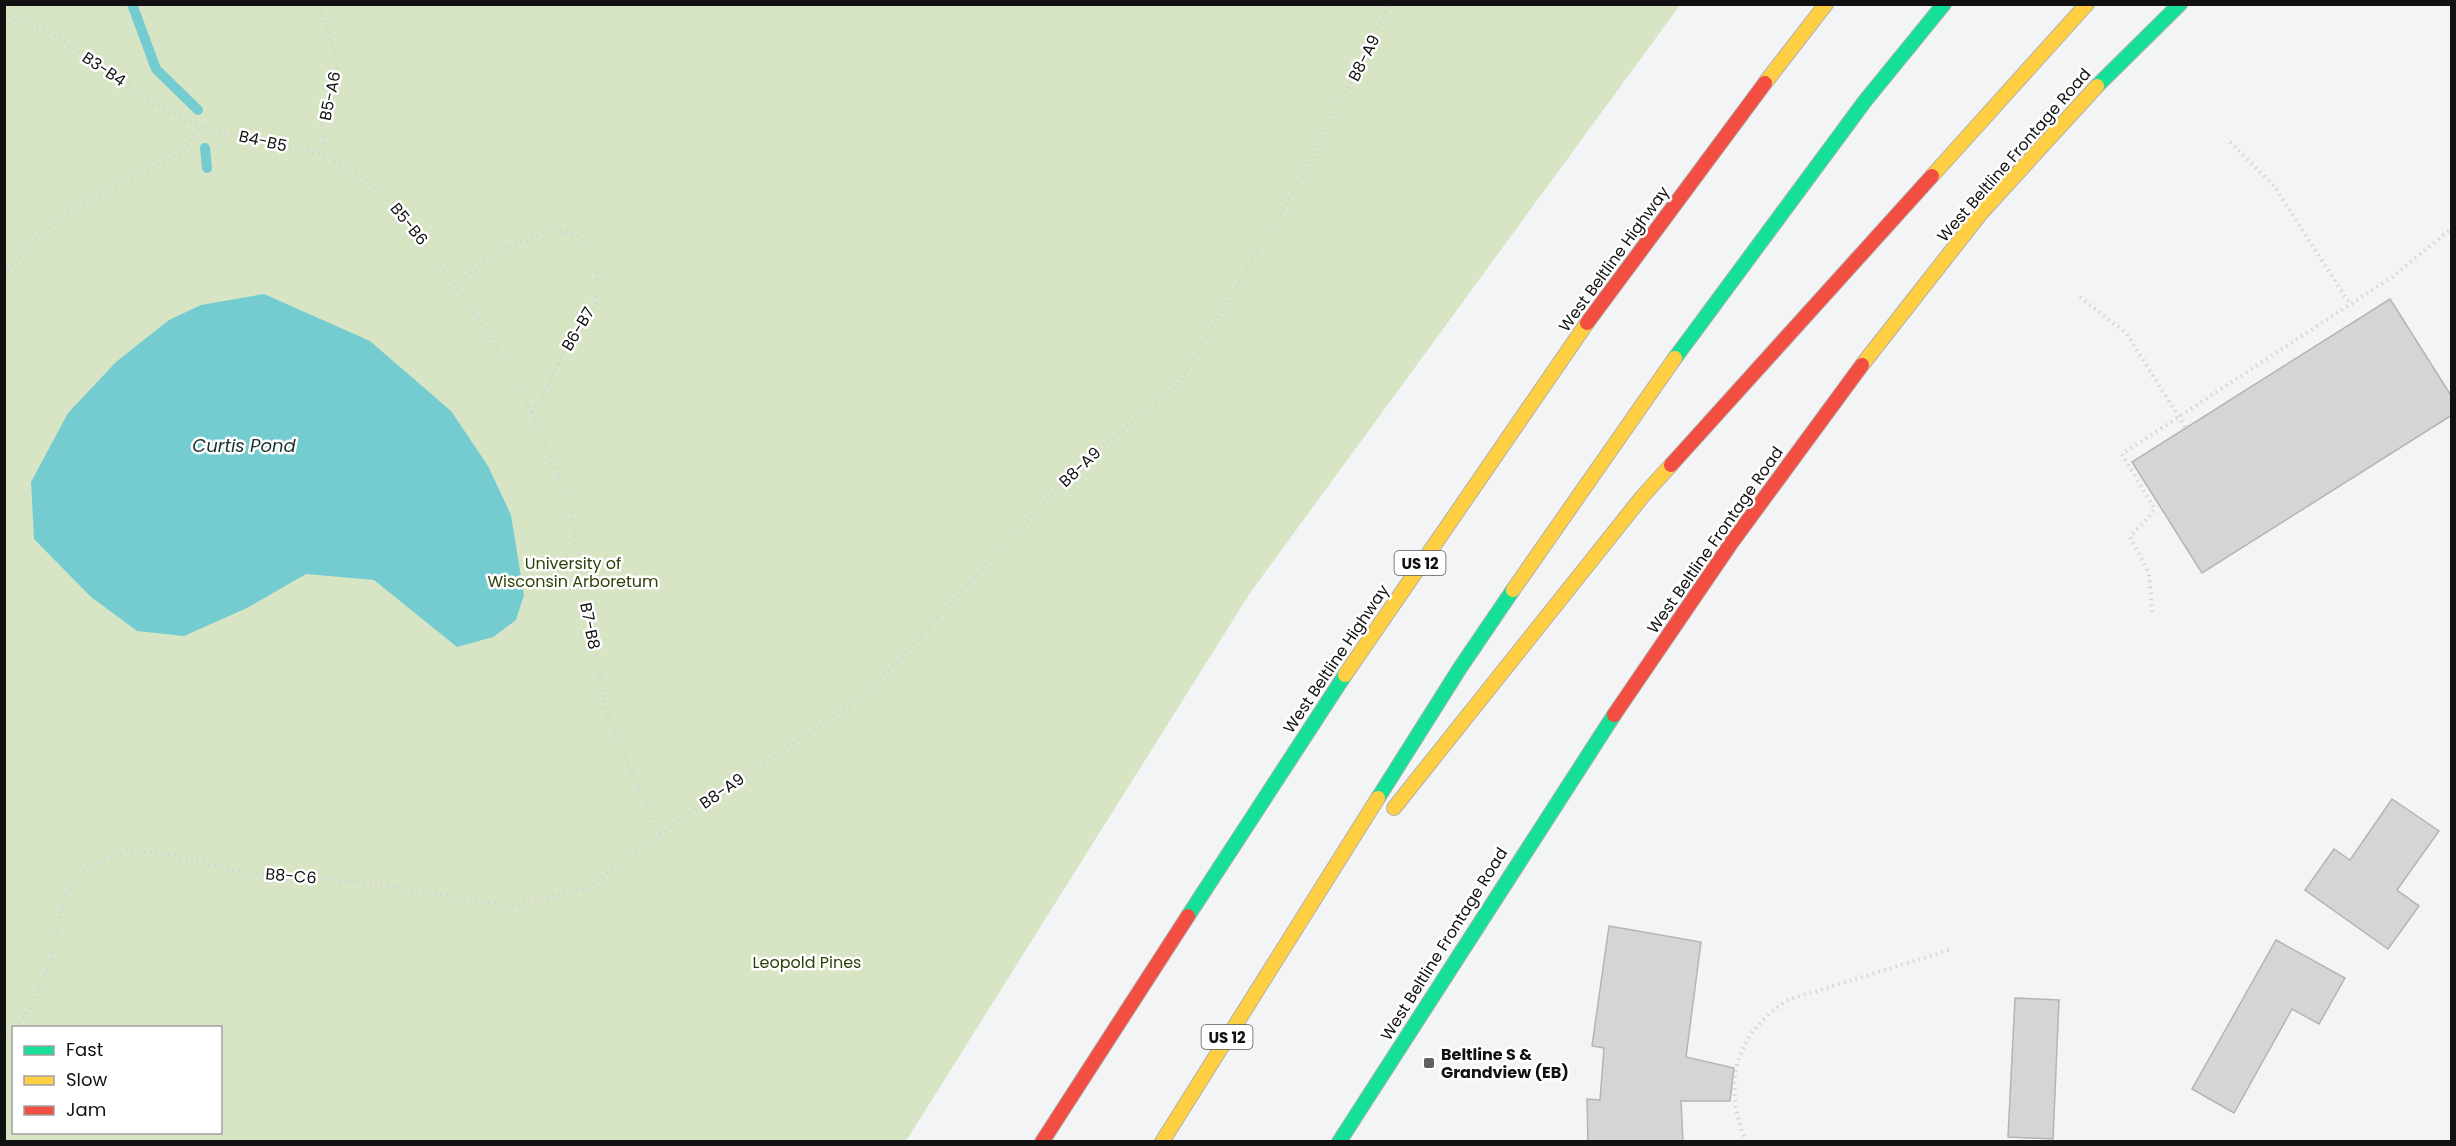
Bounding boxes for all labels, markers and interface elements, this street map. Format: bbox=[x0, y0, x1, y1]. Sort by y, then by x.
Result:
street label: B8-A9 bbox=[1342, 31, 1386, 85]
street label: B3-B4 bbox=[78, 46, 130, 92]
street label: West Beltline Frontage Road bbox=[1932, 63, 2096, 247]
street label: B5-A6 bbox=[314, 69, 346, 123]
street label: B4-B5 bbox=[237, 124, 289, 158]
street label: West Beltline Highway bbox=[1553, 182, 1675, 336]
street label: B5-B6 bbox=[385, 198, 433, 250]
street label: B6-B7 bbox=[556, 303, 600, 355]
water label: Curtis Pond bbox=[192, 433, 297, 458]
street label: B8-A9 bbox=[1054, 442, 1106, 492]
street label: West Beltline Frontage Road bbox=[1641, 442, 1789, 638]
road number: US 12 bbox=[1394, 551, 1446, 575]
park label: University of Wisconsin Arboretum bbox=[487, 552, 659, 593]
street label: West Beltline Highway bbox=[1278, 580, 1394, 738]
street label: B7-B8 bbox=[574, 601, 606, 651]
street label: B8-A9 bbox=[695, 768, 749, 814]
street label: West Beltline Frontage Road bbox=[1375, 843, 1513, 1045]
street label: B8-C6 bbox=[264, 862, 318, 890]
park label: Leopold Pines bbox=[753, 951, 861, 974]
road number: US 12 bbox=[1202, 1025, 1252, 1049]
legend bbox=[12, 1026, 222, 1134]
text: Fast bbox=[66, 1037, 103, 1062]
place label: Beltline S & Grandview (EB) bbox=[1441, 1043, 1569, 1084]
marker: Beltline S & Grandview (EB) bbox=[1422, 1056, 1436, 1070]
text: Slow bbox=[66, 1067, 108, 1092]
text: Jam bbox=[66, 1097, 106, 1122]

